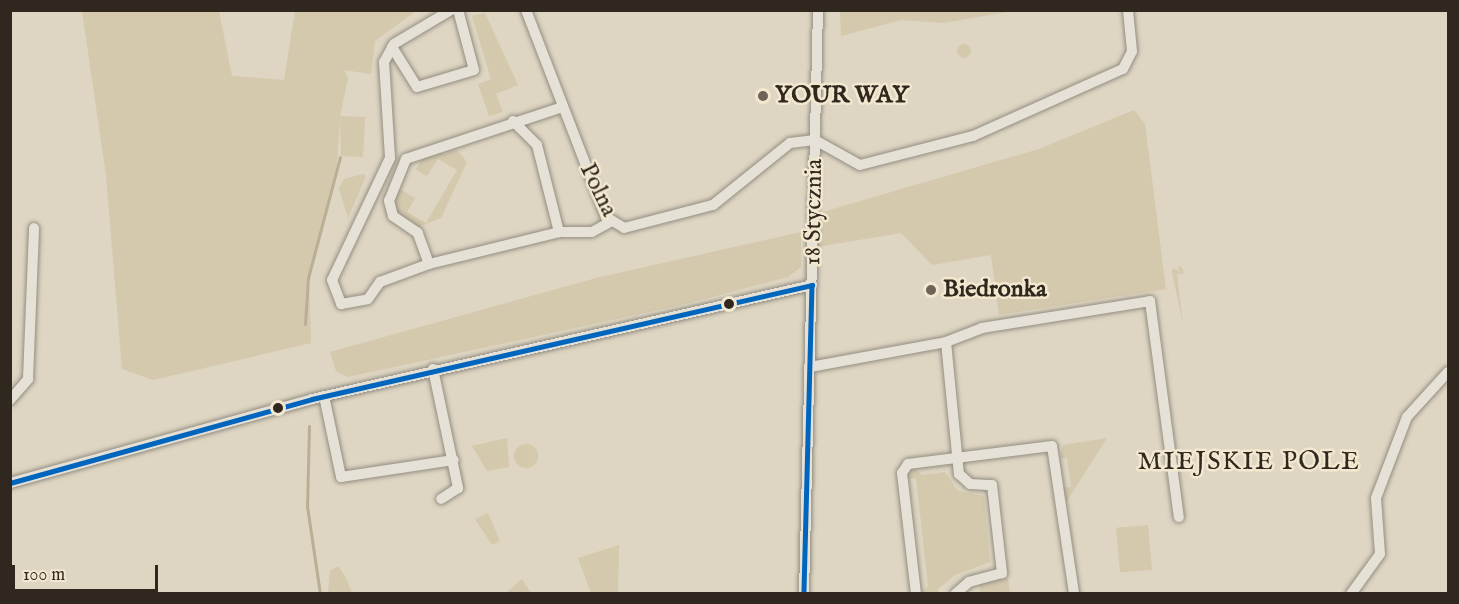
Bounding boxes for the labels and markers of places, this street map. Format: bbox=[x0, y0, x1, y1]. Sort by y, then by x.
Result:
place label: YOUR WAY bbox=[775, 82, 908, 110]
marker: YOUR WAY bbox=[756, 89, 770, 103]
place label: Biedronka bbox=[943, 276, 1047, 304]
marker: Biedronka bbox=[924, 283, 938, 297]
unlabelled marker bbox=[723, 298, 735, 310]
unlabelled marker bbox=[272, 402, 284, 414]

